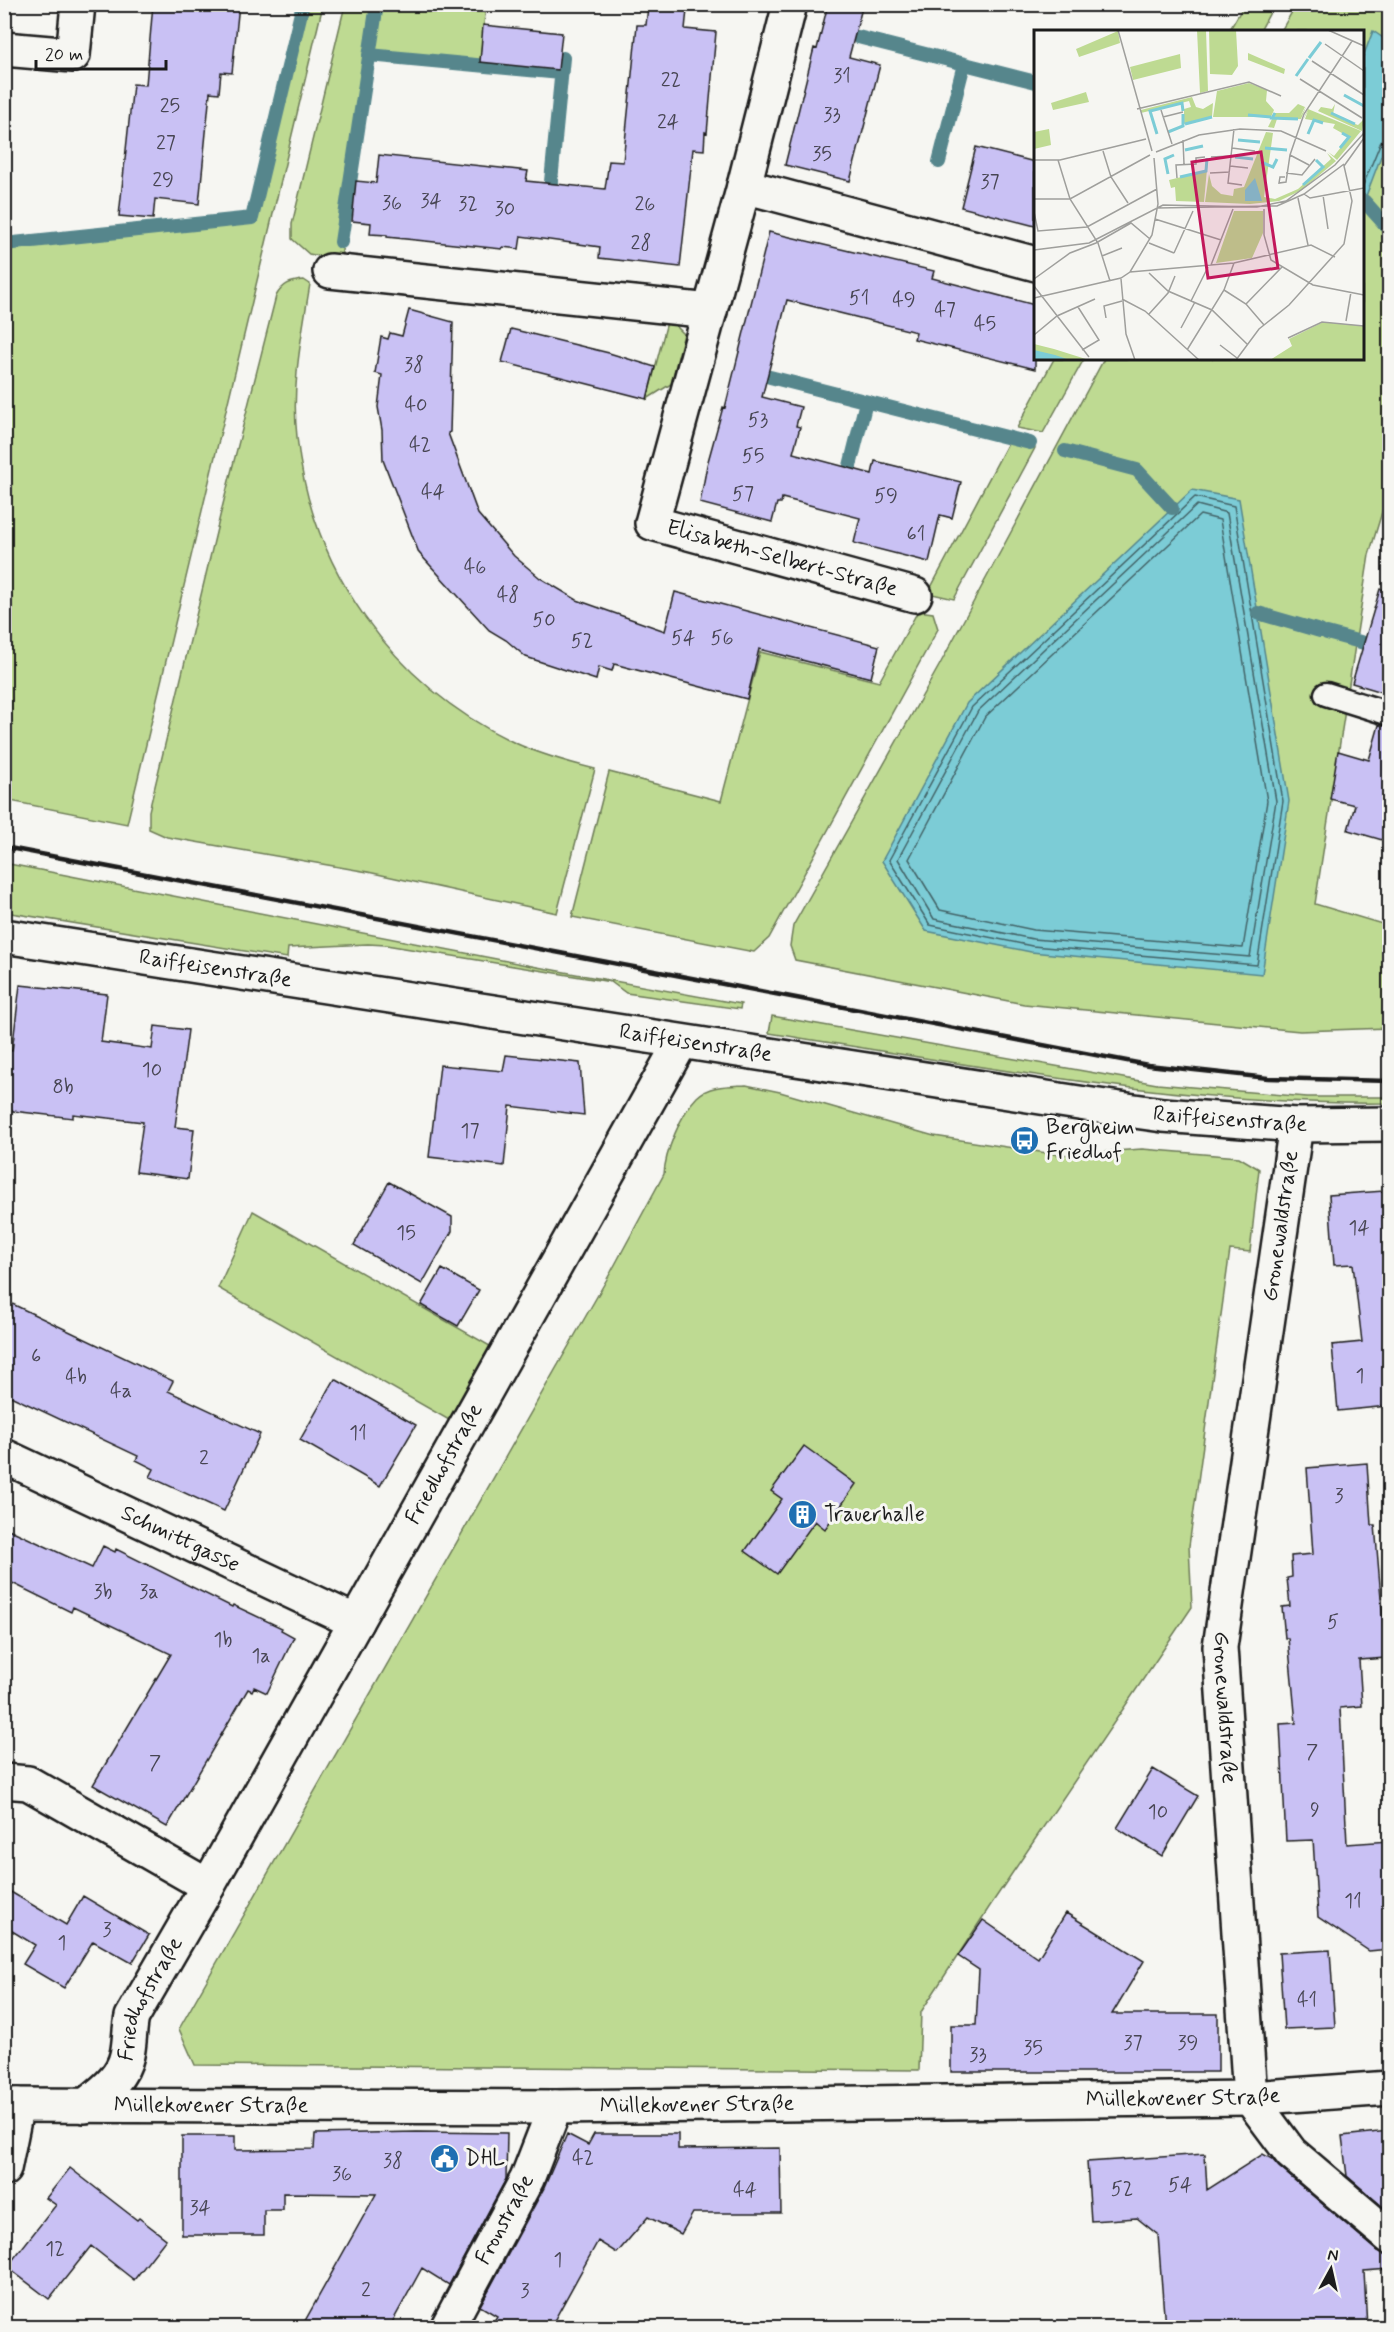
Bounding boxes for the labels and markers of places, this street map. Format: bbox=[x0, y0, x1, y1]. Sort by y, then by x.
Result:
place label: Bergheim Friedhof bbox=[1046, 1114, 1134, 1167]
bus stop icon: Bergheim Friedhof bbox=[1009, 1125, 1041, 1157]
building icon: Trauerhalle bbox=[787, 1499, 819, 1531]
place label: Trauerhalle bbox=[824, 1501, 925, 1529]
public building icon: DHL bbox=[428, 2143, 460, 2175]
place label: DHL bbox=[465, 2145, 505, 2173]

